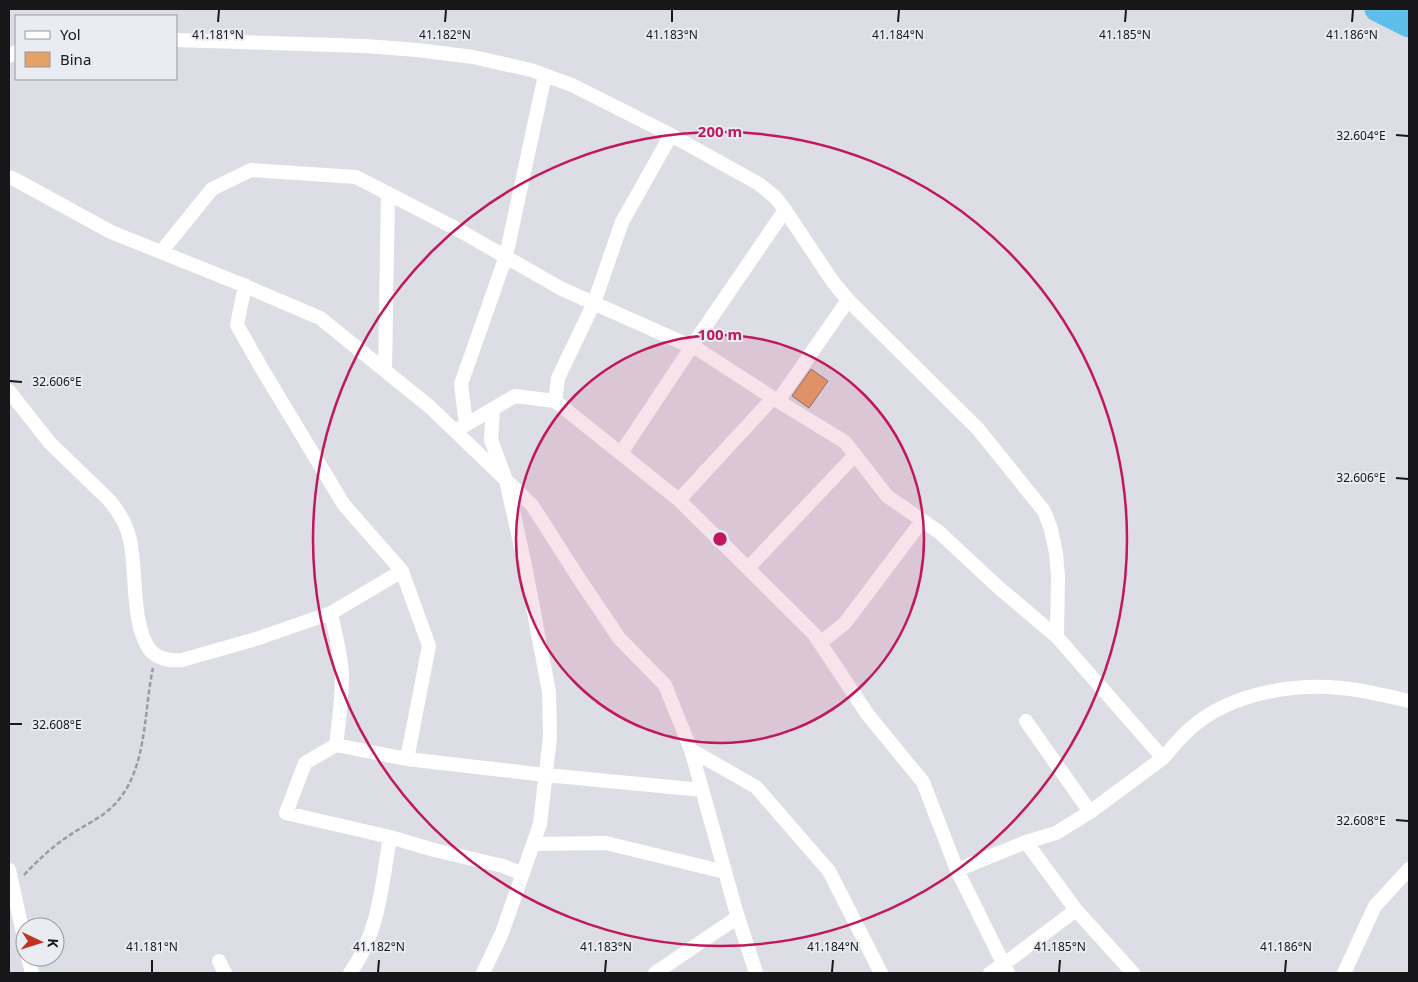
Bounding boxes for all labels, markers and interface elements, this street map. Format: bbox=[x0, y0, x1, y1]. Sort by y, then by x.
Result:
legend bbox=[15, 15, 178, 80]
text: Yol bbox=[60, 24, 81, 44]
text: 41.181°N bbox=[192, 26, 244, 43]
text: 41.182°N bbox=[419, 26, 471, 43]
text: 41.183°N bbox=[646, 26, 698, 43]
text: 41.184°N bbox=[872, 26, 924, 43]
text: 41.185°N bbox=[1099, 26, 1151, 43]
text: 41.186°N bbox=[1326, 26, 1378, 43]
text: Bina bbox=[60, 49, 91, 69]
text: 200 m bbox=[698, 121, 742, 141]
text: 32.604°E bbox=[1336, 127, 1386, 144]
text: 100 m bbox=[698, 324, 742, 344]
text: 32.606°E bbox=[32, 373, 82, 390]
text: 32.606°E bbox=[1336, 469, 1386, 486]
centre of rings bbox=[711, 530, 729, 548]
text: 32.608°E bbox=[32, 716, 82, 733]
text: 32.608°E bbox=[1336, 812, 1386, 829]
north arrow bbox=[15, 917, 65, 967]
text: K bbox=[44, 938, 63, 949]
text: 41.181°N bbox=[126, 938, 178, 955]
text: 41.182°N bbox=[353, 938, 405, 955]
text: 41.183°N bbox=[580, 938, 632, 955]
text: 41.184°N bbox=[807, 938, 859, 955]
text: 41.185°N bbox=[1034, 938, 1086, 955]
text: 41.186°N bbox=[1260, 938, 1312, 955]

